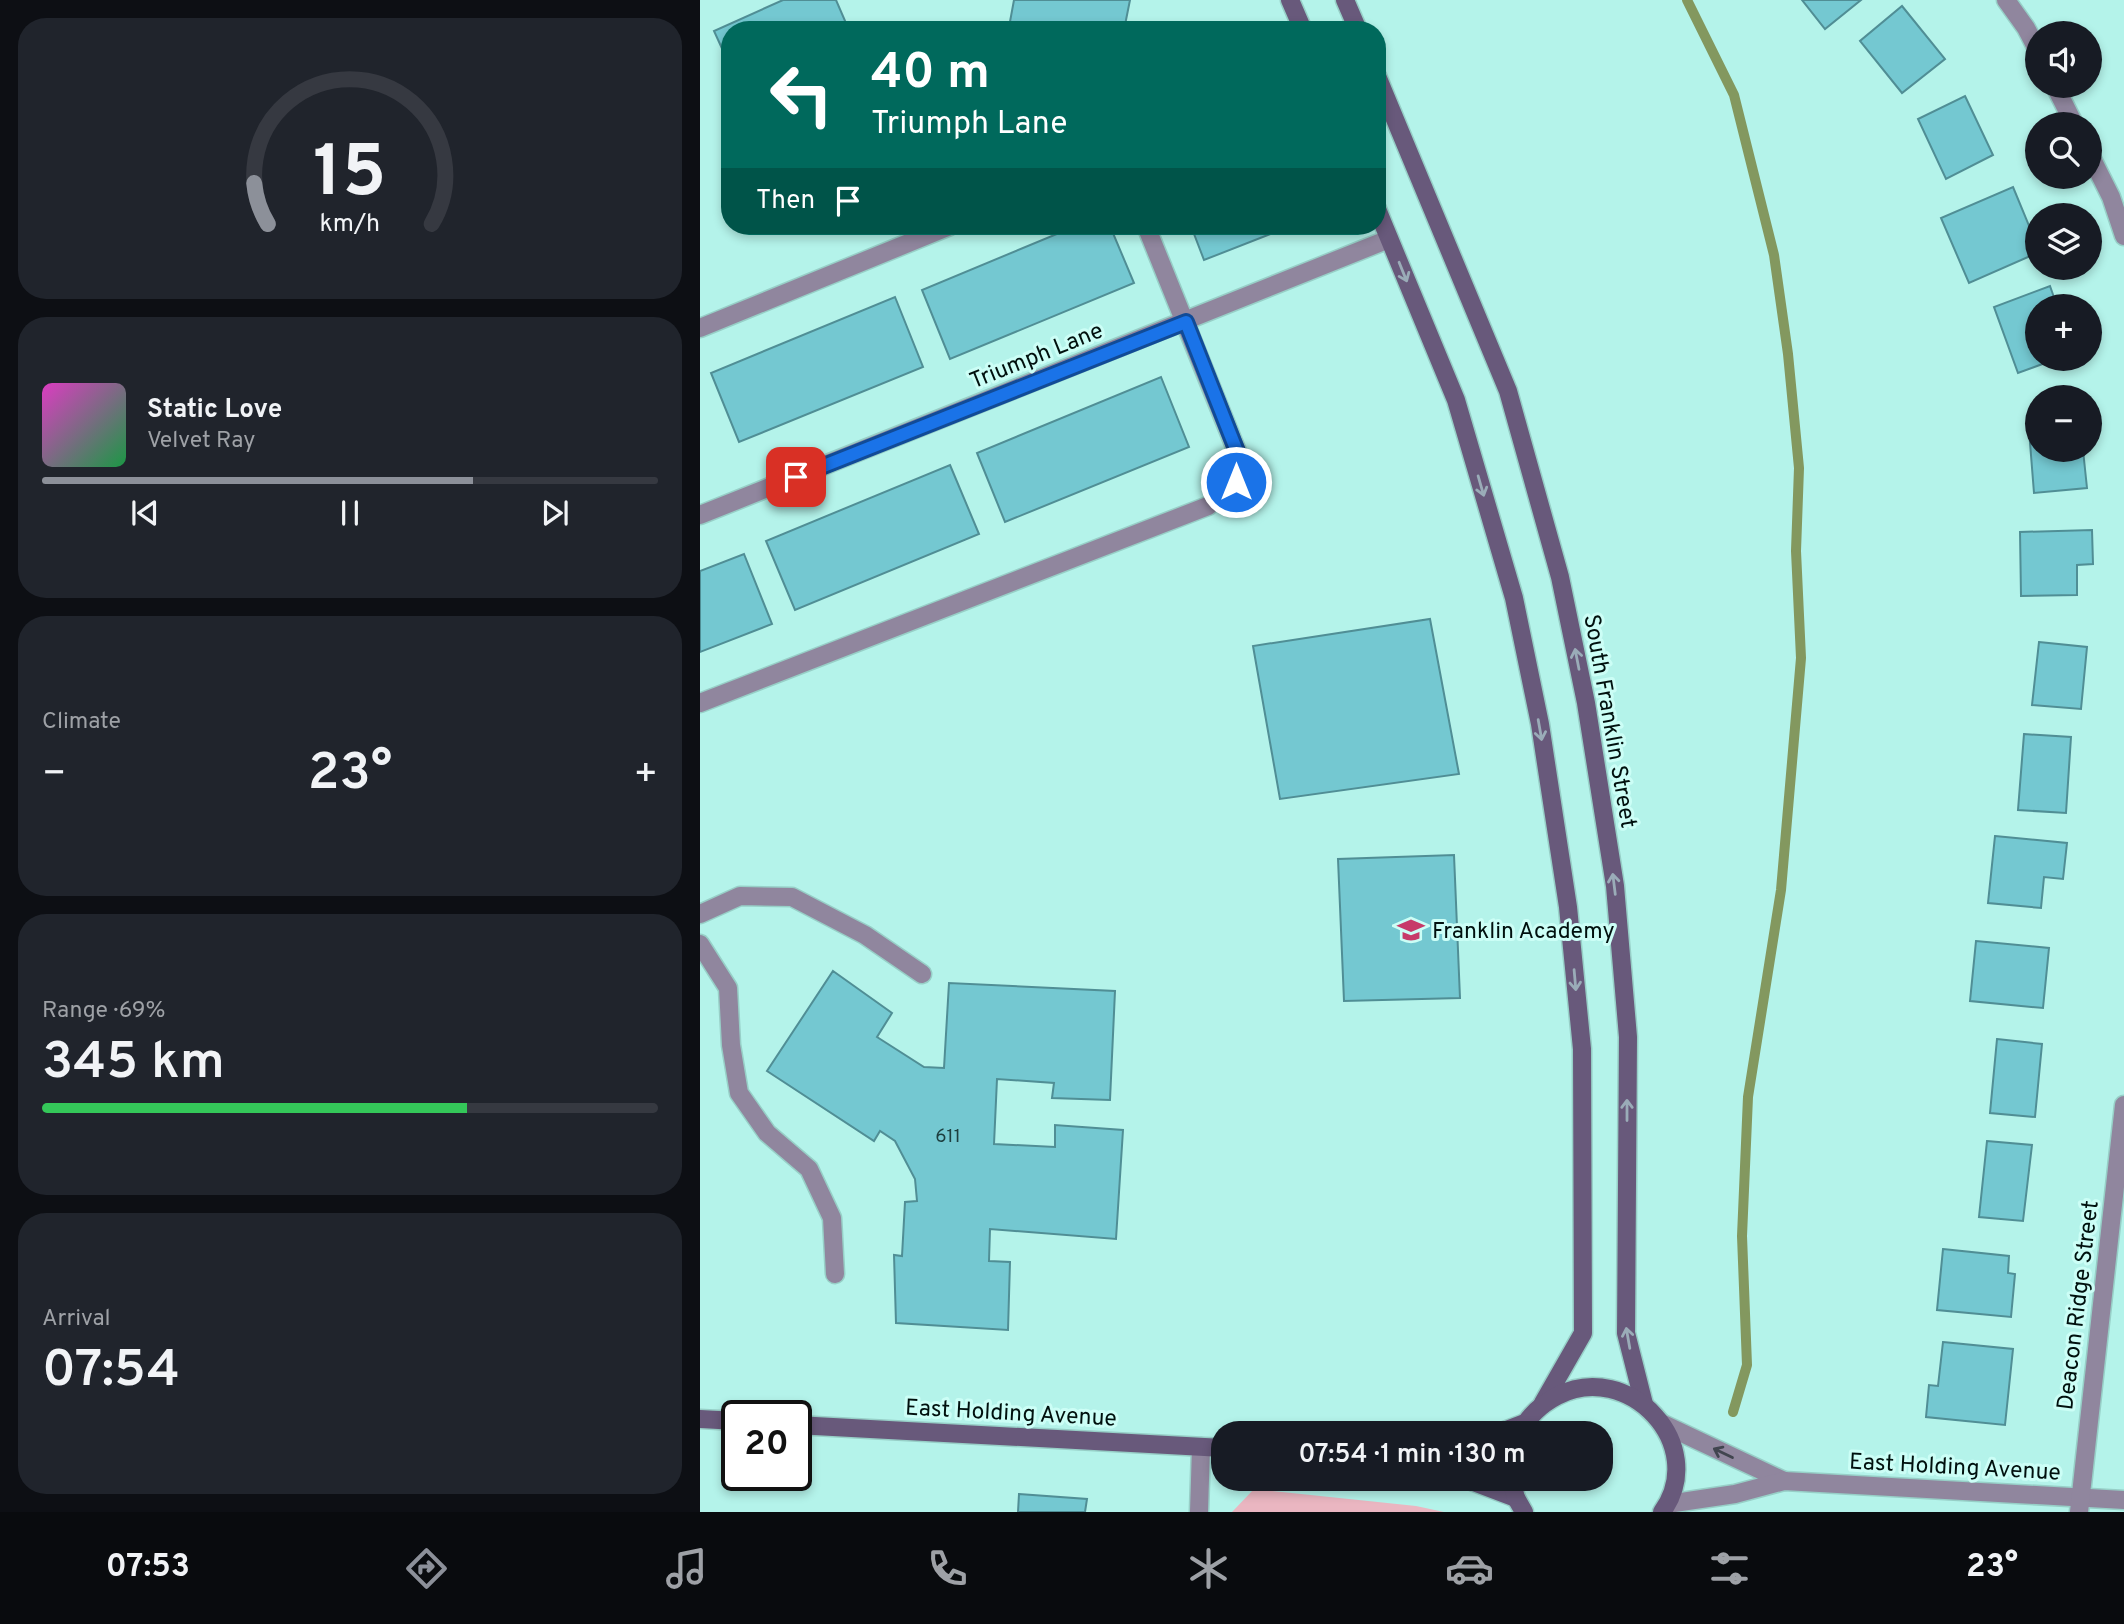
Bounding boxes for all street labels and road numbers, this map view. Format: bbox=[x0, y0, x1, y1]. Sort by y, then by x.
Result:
street label: Triumph Lane bbox=[966, 317, 1108, 397]
street label: South Franklin Street bbox=[1575, 612, 1642, 831]
street label: Deacon Ridge Street bbox=[2052, 1199, 2107, 1412]
street label: East Holding Avenue bbox=[904, 1394, 1117, 1435]
street label: East Holding Avenue bbox=[1848, 1448, 2061, 1489]

